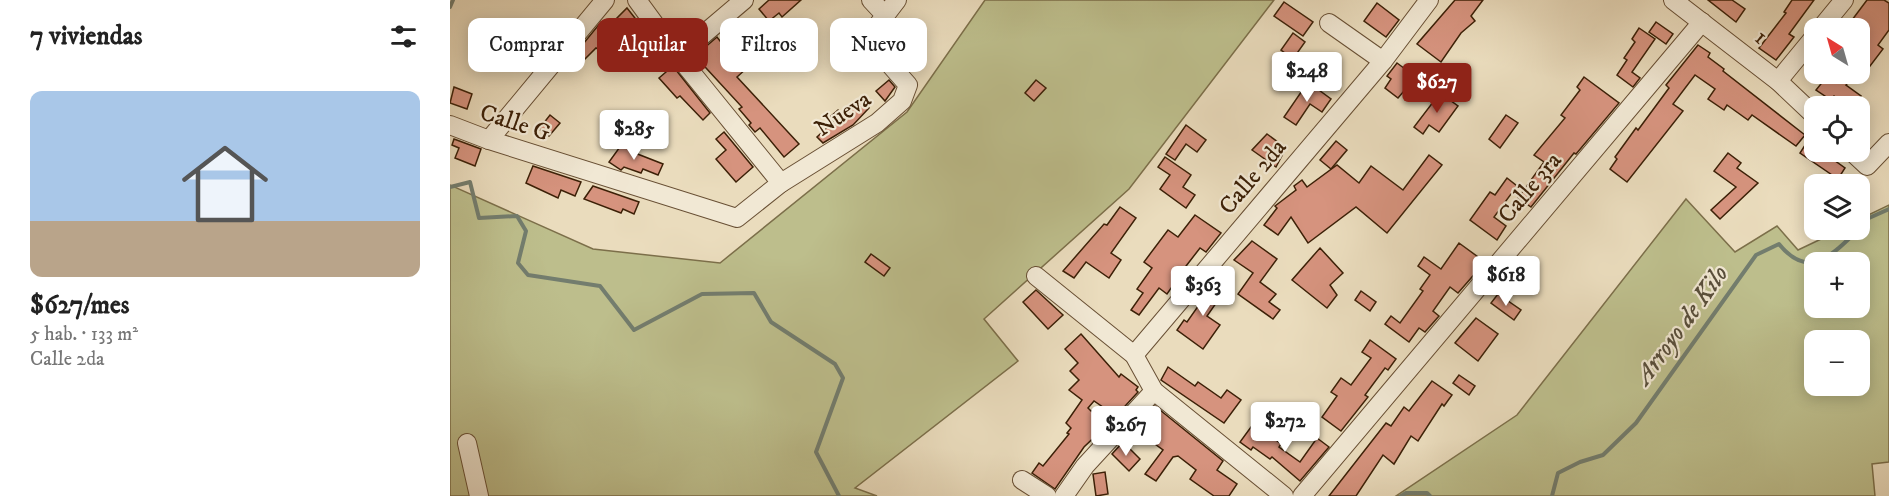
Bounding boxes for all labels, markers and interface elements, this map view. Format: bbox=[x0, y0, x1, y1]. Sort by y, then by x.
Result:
chip: Comprar bbox=[468, 18, 585, 72]
chip: Alquilar bbox=[597, 18, 708, 72]
chip: Filtros bbox=[720, 18, 818, 72]
chip: Nuevo bbox=[830, 18, 927, 72]
north arrow bbox=[1804, 18, 1870, 84]
map controls bbox=[1804, 18, 1870, 396]
text: 7 viviendas bbox=[30, 20, 143, 53]
icon: filters bbox=[387, 20, 420, 53]
street label: 1 bbox=[1748, 22, 1774, 52]
pin: $248 bbox=[1271, 52, 1343, 103]
text: $248 bbox=[1286, 59, 1328, 84]
pin: $627 bbox=[1401, 63, 1473, 114]
text: $627 bbox=[1416, 70, 1458, 95]
street label: Nueva bbox=[809, 84, 878, 144]
button: locate bbox=[1804, 96, 1870, 162]
street label: Calle G bbox=[476, 98, 554, 149]
pin: $285 bbox=[598, 110, 670, 161]
text: $285 bbox=[614, 117, 654, 142]
icon: home bbox=[171, 130, 279, 238]
street label: Calle 2da bbox=[1213, 132, 1294, 221]
street label: Calle 3ra bbox=[1492, 146, 1569, 230]
button: layers bbox=[1804, 174, 1870, 240]
button: + bbox=[1804, 252, 1870, 318]
pin: $618 bbox=[1470, 256, 1542, 307]
water label: Arroyo de Kilo bbox=[1626, 259, 1736, 394]
text: $618 bbox=[1487, 263, 1525, 288]
pin: $363 bbox=[1167, 266, 1239, 317]
text: $363 bbox=[1185, 273, 1221, 298]
text: $627/mes bbox=[30, 289, 129, 322]
text: 5 hab. · 133 m² bbox=[30, 322, 138, 347]
button: − bbox=[1804, 330, 1870, 396]
text: Calle 2da bbox=[30, 347, 105, 372]
pin: $272 bbox=[1249, 402, 1321, 453]
pin: $267 bbox=[1090, 406, 1162, 457]
text: $272 bbox=[1265, 409, 1305, 434]
text: $267 bbox=[1105, 413, 1147, 438]

